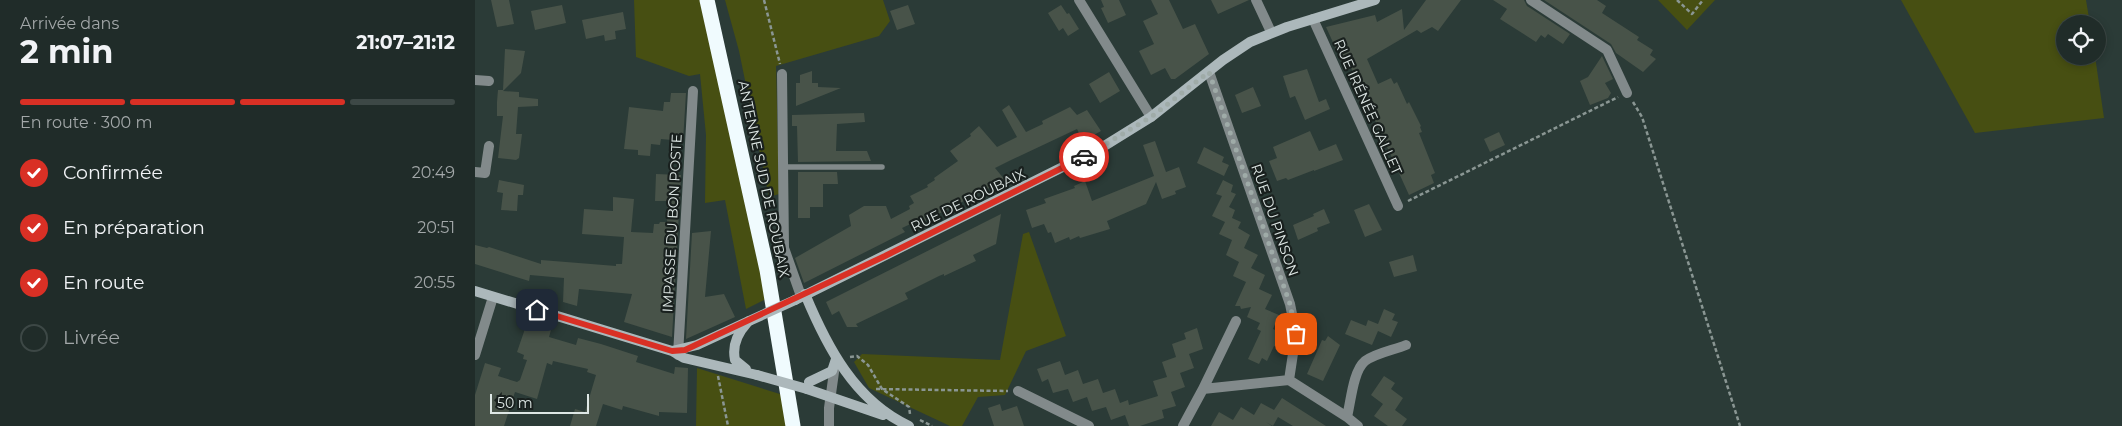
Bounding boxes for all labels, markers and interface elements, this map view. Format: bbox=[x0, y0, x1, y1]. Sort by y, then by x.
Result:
text: Arrivée dans bbox=[20, 14, 119, 33]
map controls bbox=[2056, 15, 2106, 65]
button: locate bbox=[2056, 15, 2106, 65]
text: 21:07–21:12 bbox=[356, 31, 455, 54]
text: 2 min bbox=[20, 32, 113, 71]
street label: RUE IRÉNÉE GALLET bbox=[1330, 36, 1406, 178]
street label: ANTENNE SUD DE ROUBAIX bbox=[734, 79, 794, 279]
text: En route · 300 m bbox=[20, 113, 152, 132]
courier bbox=[1059, 132, 1109, 182]
street label: IMPASSE DU BON POSTE bbox=[658, 133, 686, 313]
icon: car bbox=[1070, 143, 1098, 171]
icon: check bbox=[20, 159, 48, 187]
text: Confirmée bbox=[63, 161, 163, 184]
street label: RUE DU PINSON bbox=[1247, 161, 1303, 279]
text: 20:49 bbox=[412, 163, 455, 182]
street label: RUE DE ROUBAIX bbox=[908, 164, 1028, 236]
icon: check bbox=[20, 214, 48, 242]
text: En préparation bbox=[63, 216, 205, 239]
text: 20:51 bbox=[417, 218, 455, 237]
icon: check bbox=[20, 269, 48, 297]
text: En route bbox=[63, 271, 144, 294]
text: 20:55 bbox=[414, 273, 455, 292]
pin bbox=[516, 289, 558, 331]
icon: home bbox=[523, 296, 551, 324]
pin bbox=[1275, 313, 1317, 355]
icon: bag bbox=[1282, 320, 1310, 348]
text: Livrée bbox=[63, 326, 120, 349]
scale bar bbox=[490, 391, 589, 414]
text: 50 m bbox=[497, 394, 533, 412]

